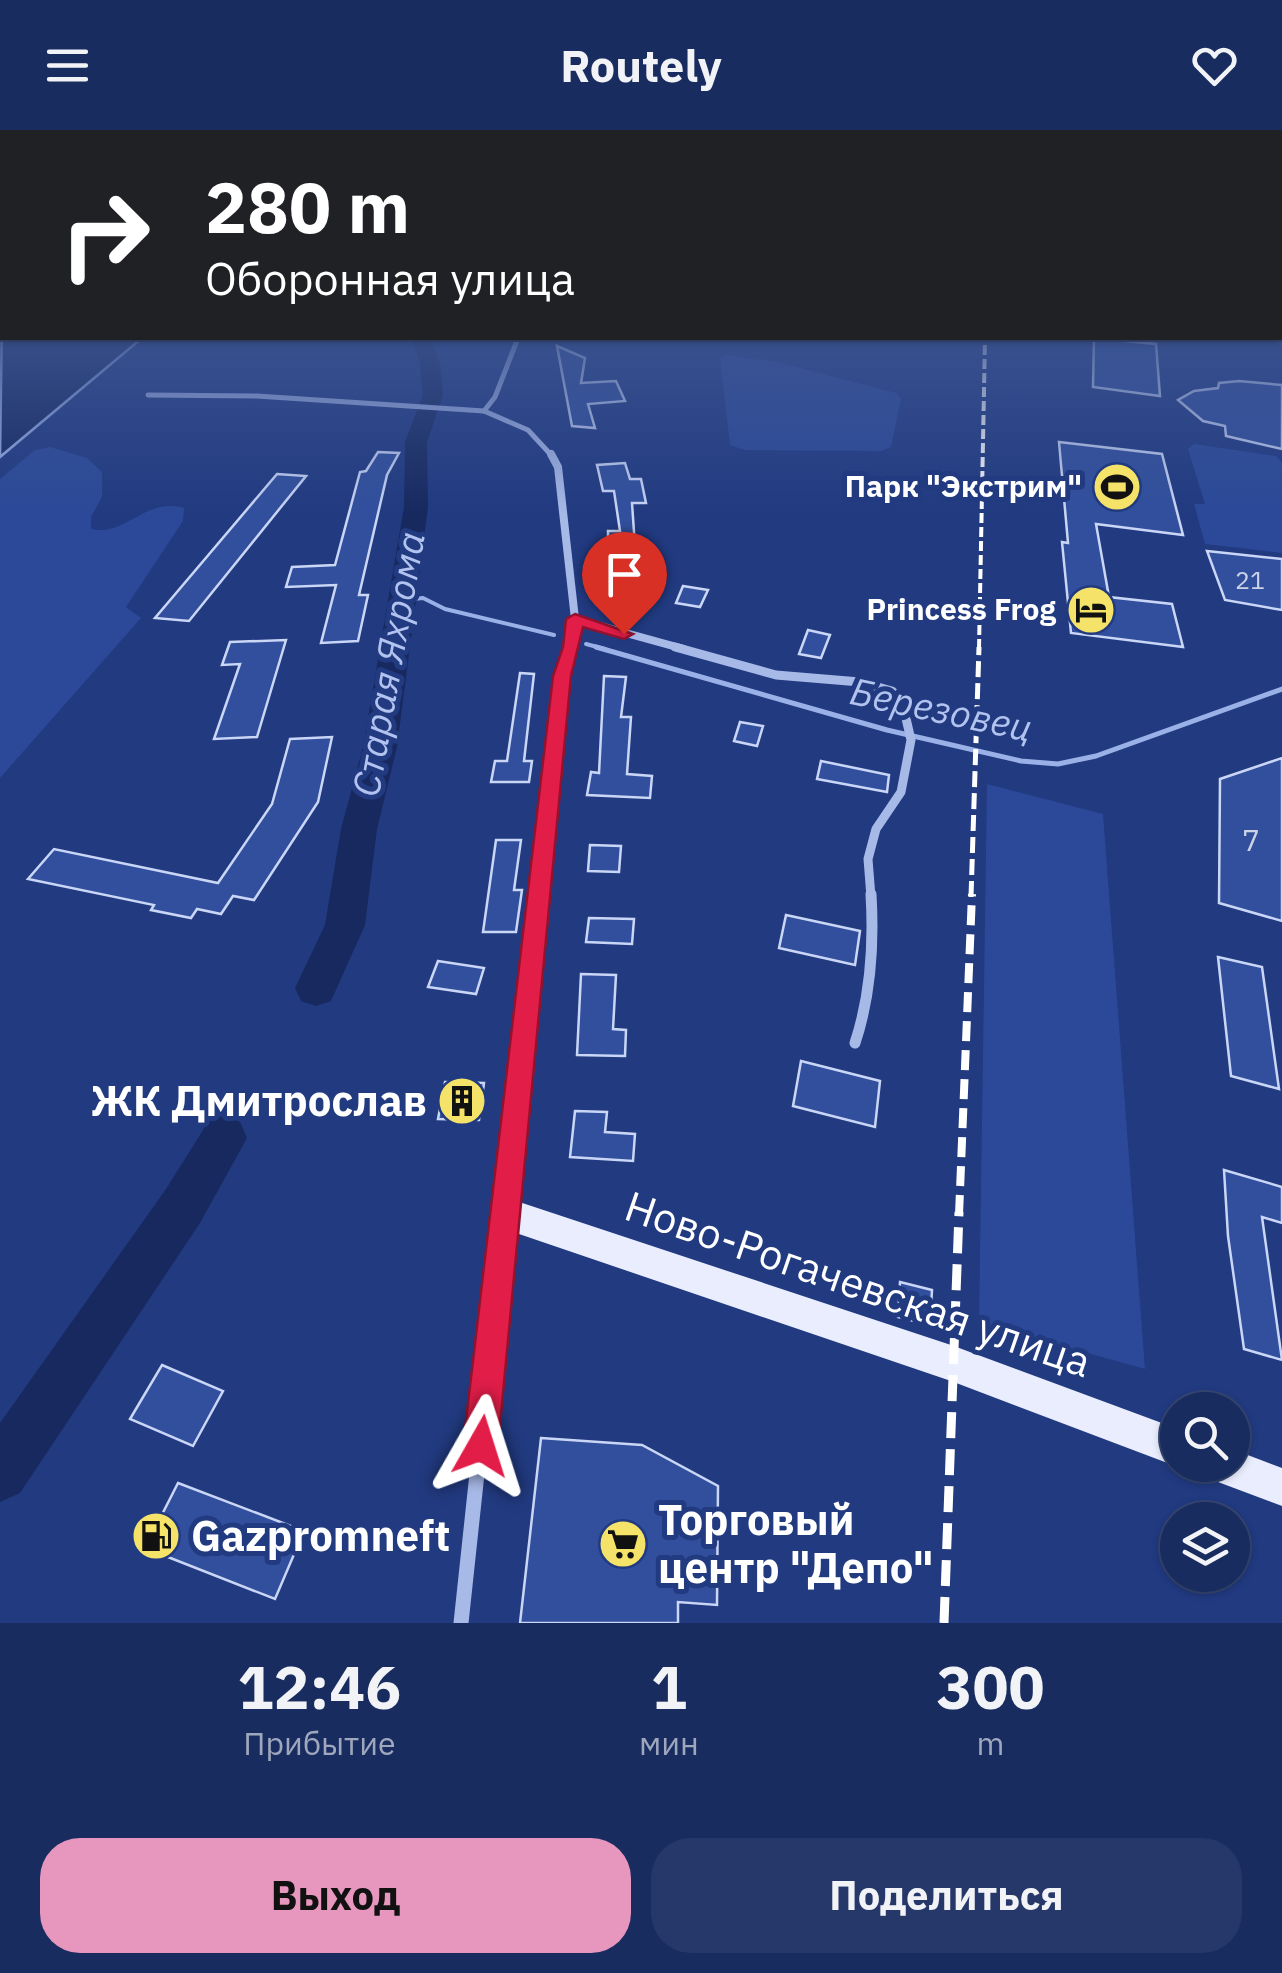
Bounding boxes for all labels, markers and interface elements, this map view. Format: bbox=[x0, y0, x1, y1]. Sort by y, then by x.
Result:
text: Routely bbox=[560, 36, 722, 94]
icon: menu bbox=[40, 38, 95, 93]
icon: heart bbox=[1187, 38, 1242, 93]
text: 280 m bbox=[205, 161, 410, 252]
icon: right bbox=[40, 170, 170, 300]
text: Оборонная улица bbox=[205, 249, 575, 307]
sports icon: Парк "Экстрим" bbox=[1091, 461, 1143, 513]
place label: Парк "Экстрим" bbox=[845, 466, 1082, 505]
water label: Старая Яхрома bbox=[340, 528, 435, 800]
pin bbox=[582, 532, 667, 635]
icon: arrive bbox=[597, 547, 652, 602]
house number: 21 bbox=[1235, 563, 1265, 596]
hotel icon: Princess Frog bbox=[1065, 584, 1117, 636]
place label: Princess Frog bbox=[867, 589, 1056, 628]
water label: Березовец bbox=[846, 665, 1037, 752]
house number: 7 bbox=[1242, 820, 1260, 859]
place label: ЖК Дмитрослав bbox=[91, 1073, 427, 1128]
building icon: ЖК Дмитрослав bbox=[436, 1075, 488, 1127]
street label: Ново-Рогачевская улица bbox=[618, 1178, 1098, 1389]
map controls bbox=[1160, 1392, 1250, 1592]
button: search bbox=[1160, 1392, 1250, 1482]
position arrow bbox=[429, 1394, 533, 1498]
place label: Торговый центр "Депо" bbox=[658, 1492, 933, 1595]
button: layers bbox=[1160, 1502, 1250, 1592]
place label: Gazpromneft bbox=[191, 1508, 450, 1563]
fuel station icon: Gazpromneft bbox=[130, 1510, 182, 1562]
supermarket icon: Торговый центр "Депо" bbox=[597, 1518, 649, 1570]
text: 12:46 bbox=[238, 1647, 401, 1726]
text: 1 bbox=[651, 1647, 687, 1726]
text: 300 bbox=[936, 1647, 1044, 1726]
text: Прибытие bbox=[243, 1722, 396, 1764]
text: мин bbox=[639, 1722, 699, 1764]
text: m bbox=[976, 1722, 1004, 1764]
button: Выход bbox=[40, 1838, 631, 1953]
button: Поделиться bbox=[651, 1838, 1242, 1953]

